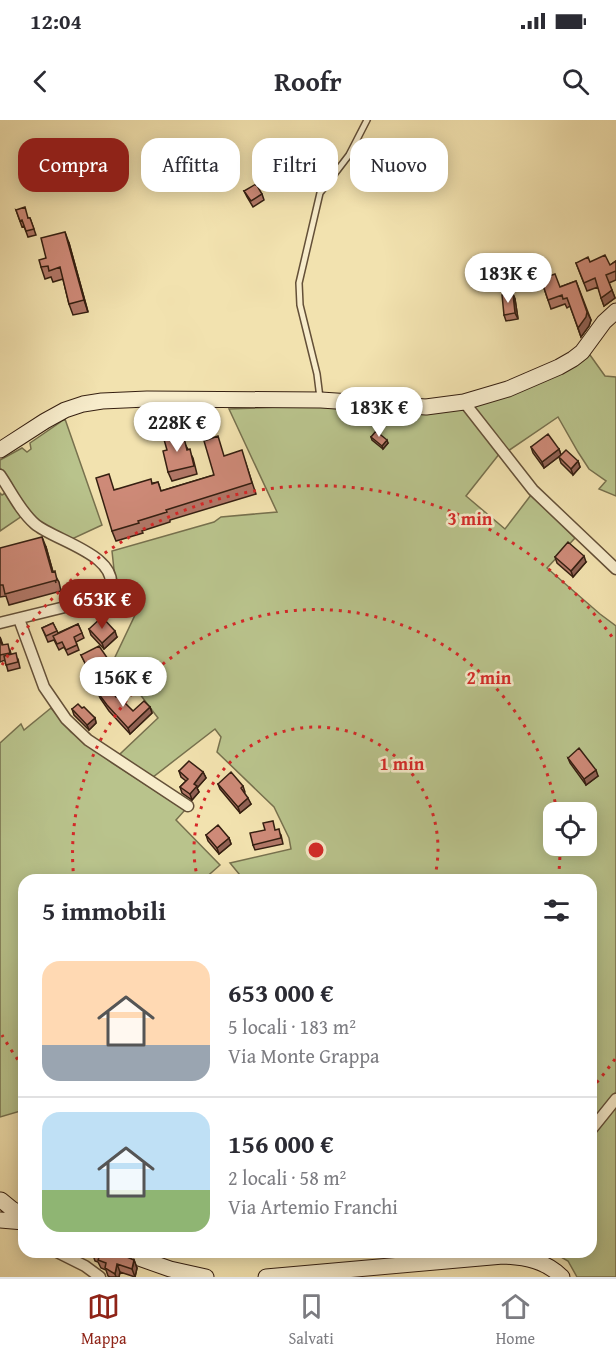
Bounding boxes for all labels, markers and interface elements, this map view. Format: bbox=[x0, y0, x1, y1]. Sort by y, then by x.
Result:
text: 12:04 bbox=[30, 5, 82, 37]
text: Roofr bbox=[274, 61, 342, 101]
icon: back bbox=[24, 65, 57, 98]
icon: search bbox=[559, 65, 592, 98]
chip: Compra bbox=[18, 138, 129, 192]
chip: Affitta bbox=[141, 138, 240, 192]
chip: Filtri bbox=[252, 138, 338, 192]
chip: Nuovo bbox=[350, 138, 448, 192]
pin: 183K € bbox=[459, 253, 557, 304]
text: 183K € bbox=[479, 258, 537, 287]
pin: 183K € bbox=[330, 387, 428, 438]
text: 183K € bbox=[350, 392, 408, 421]
pin: 228K € bbox=[128, 402, 226, 453]
text: 228K € bbox=[148, 407, 206, 436]
text: 3 min bbox=[448, 505, 493, 532]
pin: 653K € bbox=[53, 579, 151, 630]
text: 653K € bbox=[73, 584, 131, 613]
pin: 156K € bbox=[74, 657, 172, 708]
text: 156K € bbox=[94, 662, 152, 691]
text: 2 min bbox=[467, 664, 512, 691]
text: 1 min bbox=[380, 750, 425, 777]
map controls bbox=[543, 802, 597, 856]
button: locate bbox=[543, 802, 597, 856]
centre of rings bbox=[306, 840, 326, 860]
text: 5 immobili bbox=[42, 891, 166, 930]
icon: filters bbox=[540, 894, 573, 927]
text: 653 000 € bbox=[228, 973, 334, 1012]
icon: home bbox=[90, 985, 162, 1057]
text: 5 locali · 183 m² bbox=[228, 1012, 356, 1041]
text: Via Monte Grappa bbox=[228, 1041, 380, 1070]
text: 156 000 € bbox=[228, 1124, 334, 1163]
icon: home bbox=[90, 1136, 162, 1208]
text: 2 locali · 58 m² bbox=[228, 1163, 346, 1192]
text: Via Artemio Franchi bbox=[228, 1192, 398, 1221]
tab: Mappa bbox=[81, 1290, 127, 1350]
tab: Salvati bbox=[288, 1290, 334, 1350]
tab: Home bbox=[496, 1290, 535, 1350]

